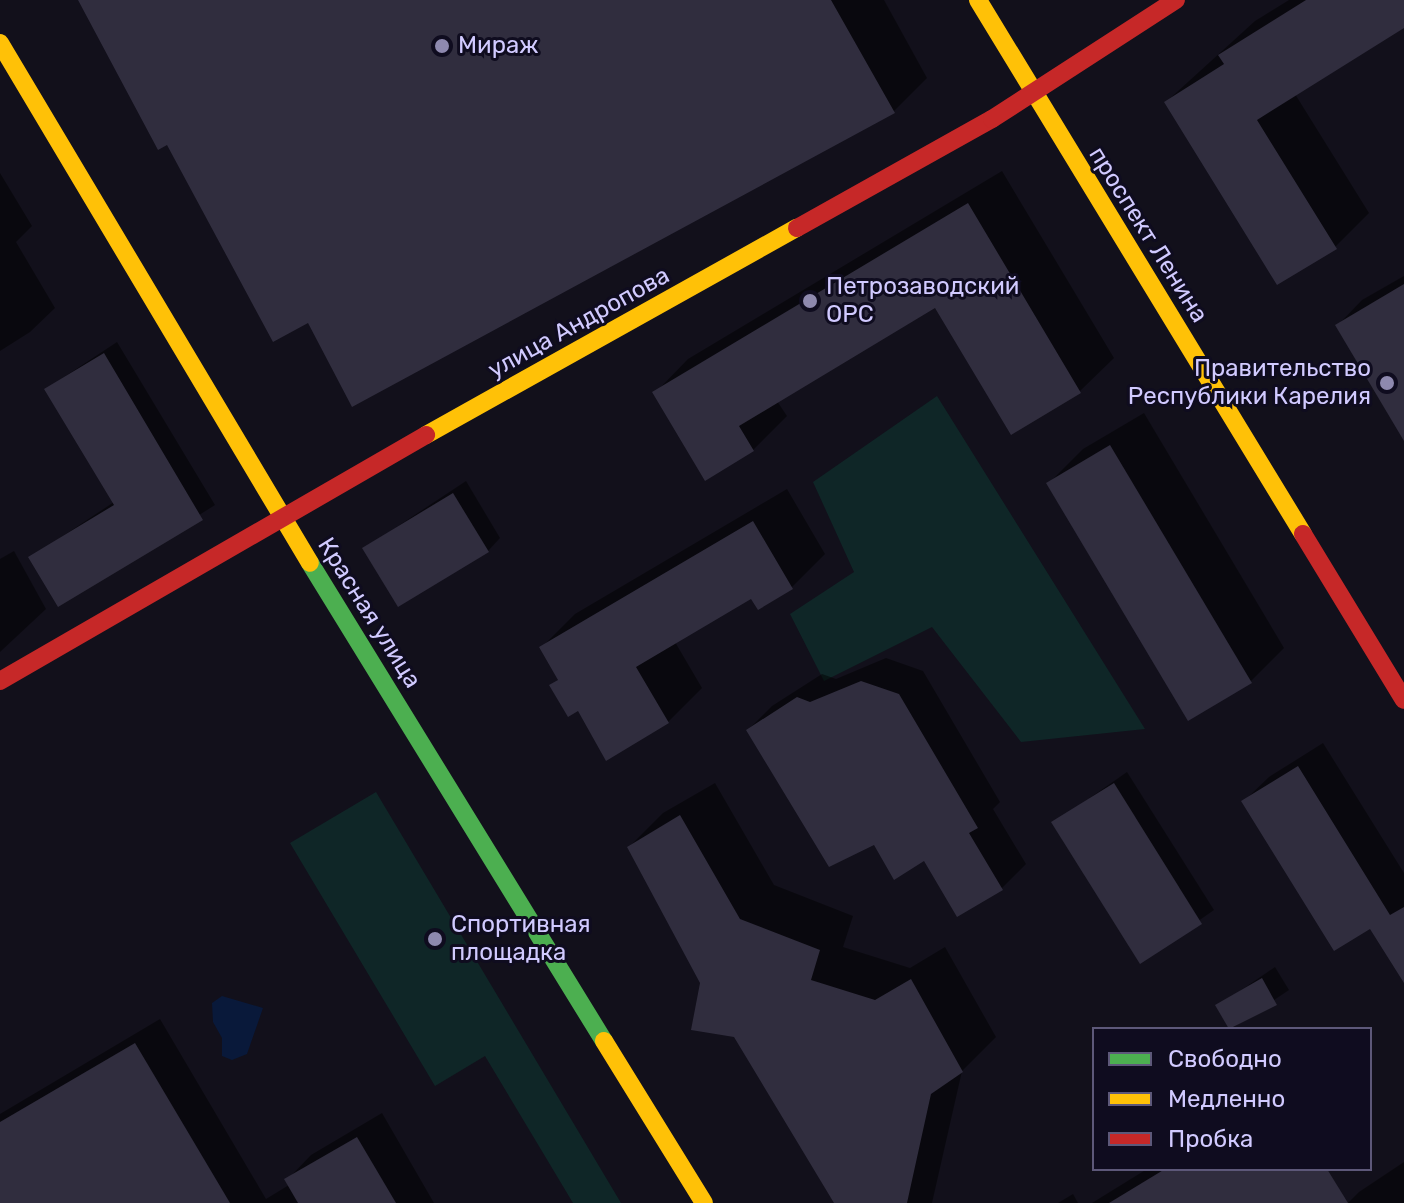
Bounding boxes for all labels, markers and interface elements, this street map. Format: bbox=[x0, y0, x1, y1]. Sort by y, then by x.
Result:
place label: Мираж bbox=[458, 32, 538, 60]
marker: Мираж bbox=[433, 37, 451, 55]
street label: проспект Ленина bbox=[1082, 142, 1214, 328]
street label: улица Андропова bbox=[483, 261, 675, 385]
place label: Петрозаводский ОРС bbox=[826, 273, 1019, 329]
marker: Петрозаводский ОРС bbox=[801, 292, 819, 310]
place label: Правительство Республики Карелия bbox=[1128, 355, 1371, 411]
marker: Правительство Республики Карелия bbox=[1378, 374, 1396, 392]
street label: Красная улица bbox=[311, 532, 427, 694]
place label: Спортивная площадка bbox=[451, 911, 591, 967]
marker: Спортивная площадка bbox=[426, 930, 444, 948]
legend bbox=[1092, 1027, 1372, 1171]
text: Свободно bbox=[1168, 1045, 1282, 1073]
text: Медленно bbox=[1168, 1085, 1285, 1113]
text: Пробка bbox=[1168, 1125, 1253, 1153]

